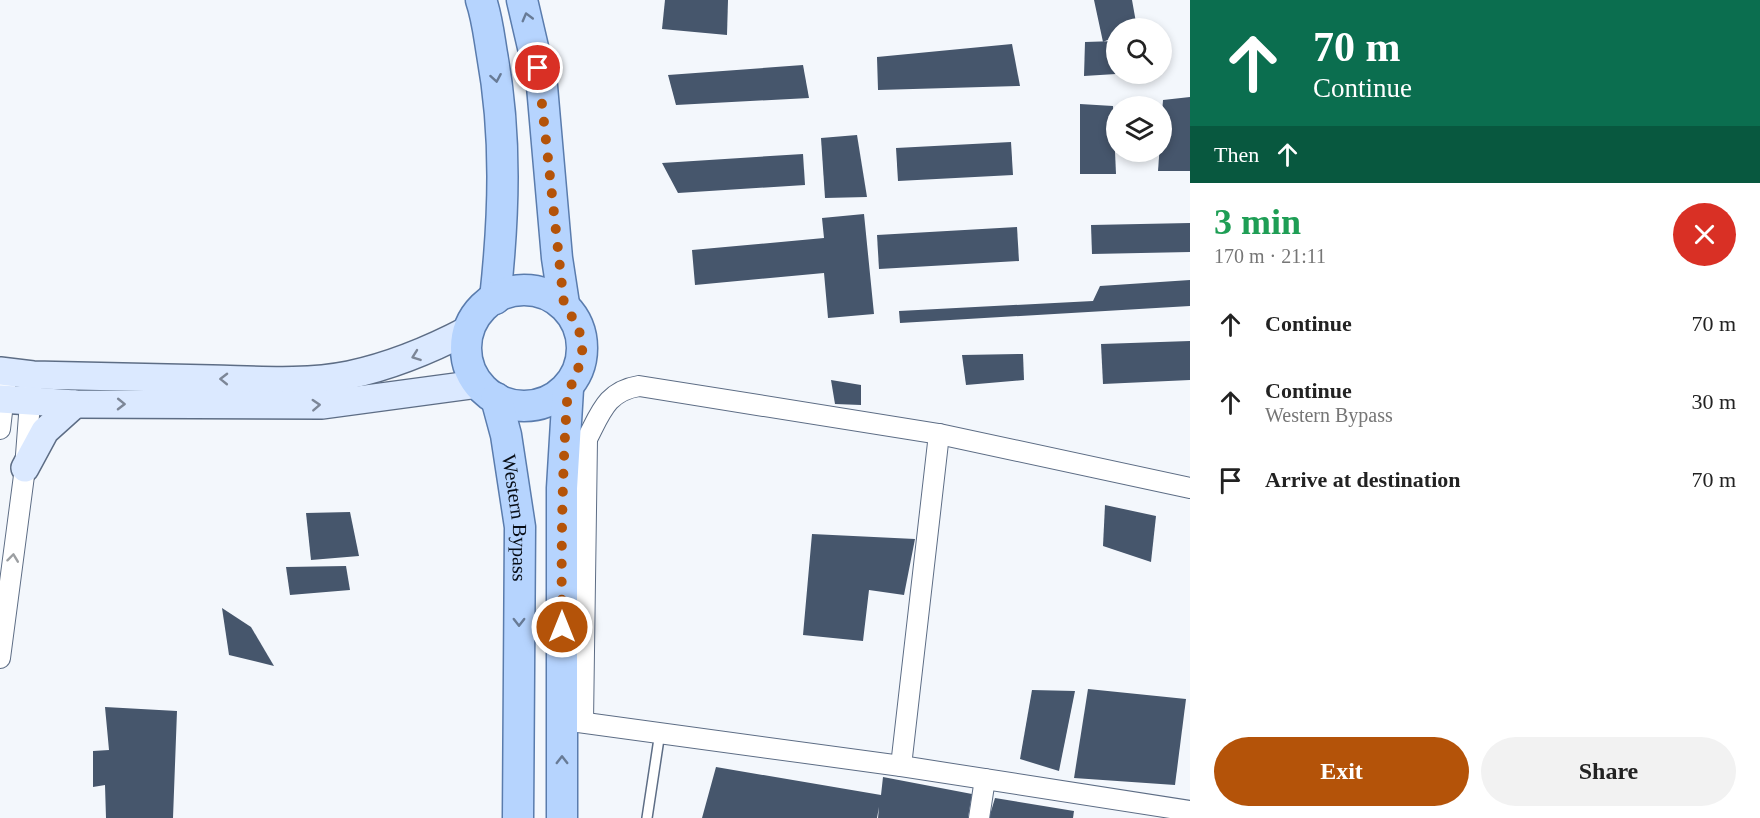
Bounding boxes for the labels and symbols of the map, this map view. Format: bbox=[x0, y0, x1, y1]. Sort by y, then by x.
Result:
one-way arrow bbox=[521, 13, 534, 23]
pin bbox=[512, 42, 563, 93]
one-way arrow bbox=[490, 73, 502, 83]
one-way arrow bbox=[411, 348, 421, 361]
one-way arrow bbox=[219, 373, 228, 386]
one-way arrow bbox=[117, 398, 126, 410]
one-way arrow bbox=[312, 399, 321, 412]
street label: Western Bypass bbox=[498, 453, 531, 582]
one-way arrow bbox=[6, 553, 19, 563]
position arrow bbox=[530, 595, 594, 659]
one-way arrow bbox=[513, 617, 525, 626]
one-way arrow bbox=[556, 755, 568, 764]

